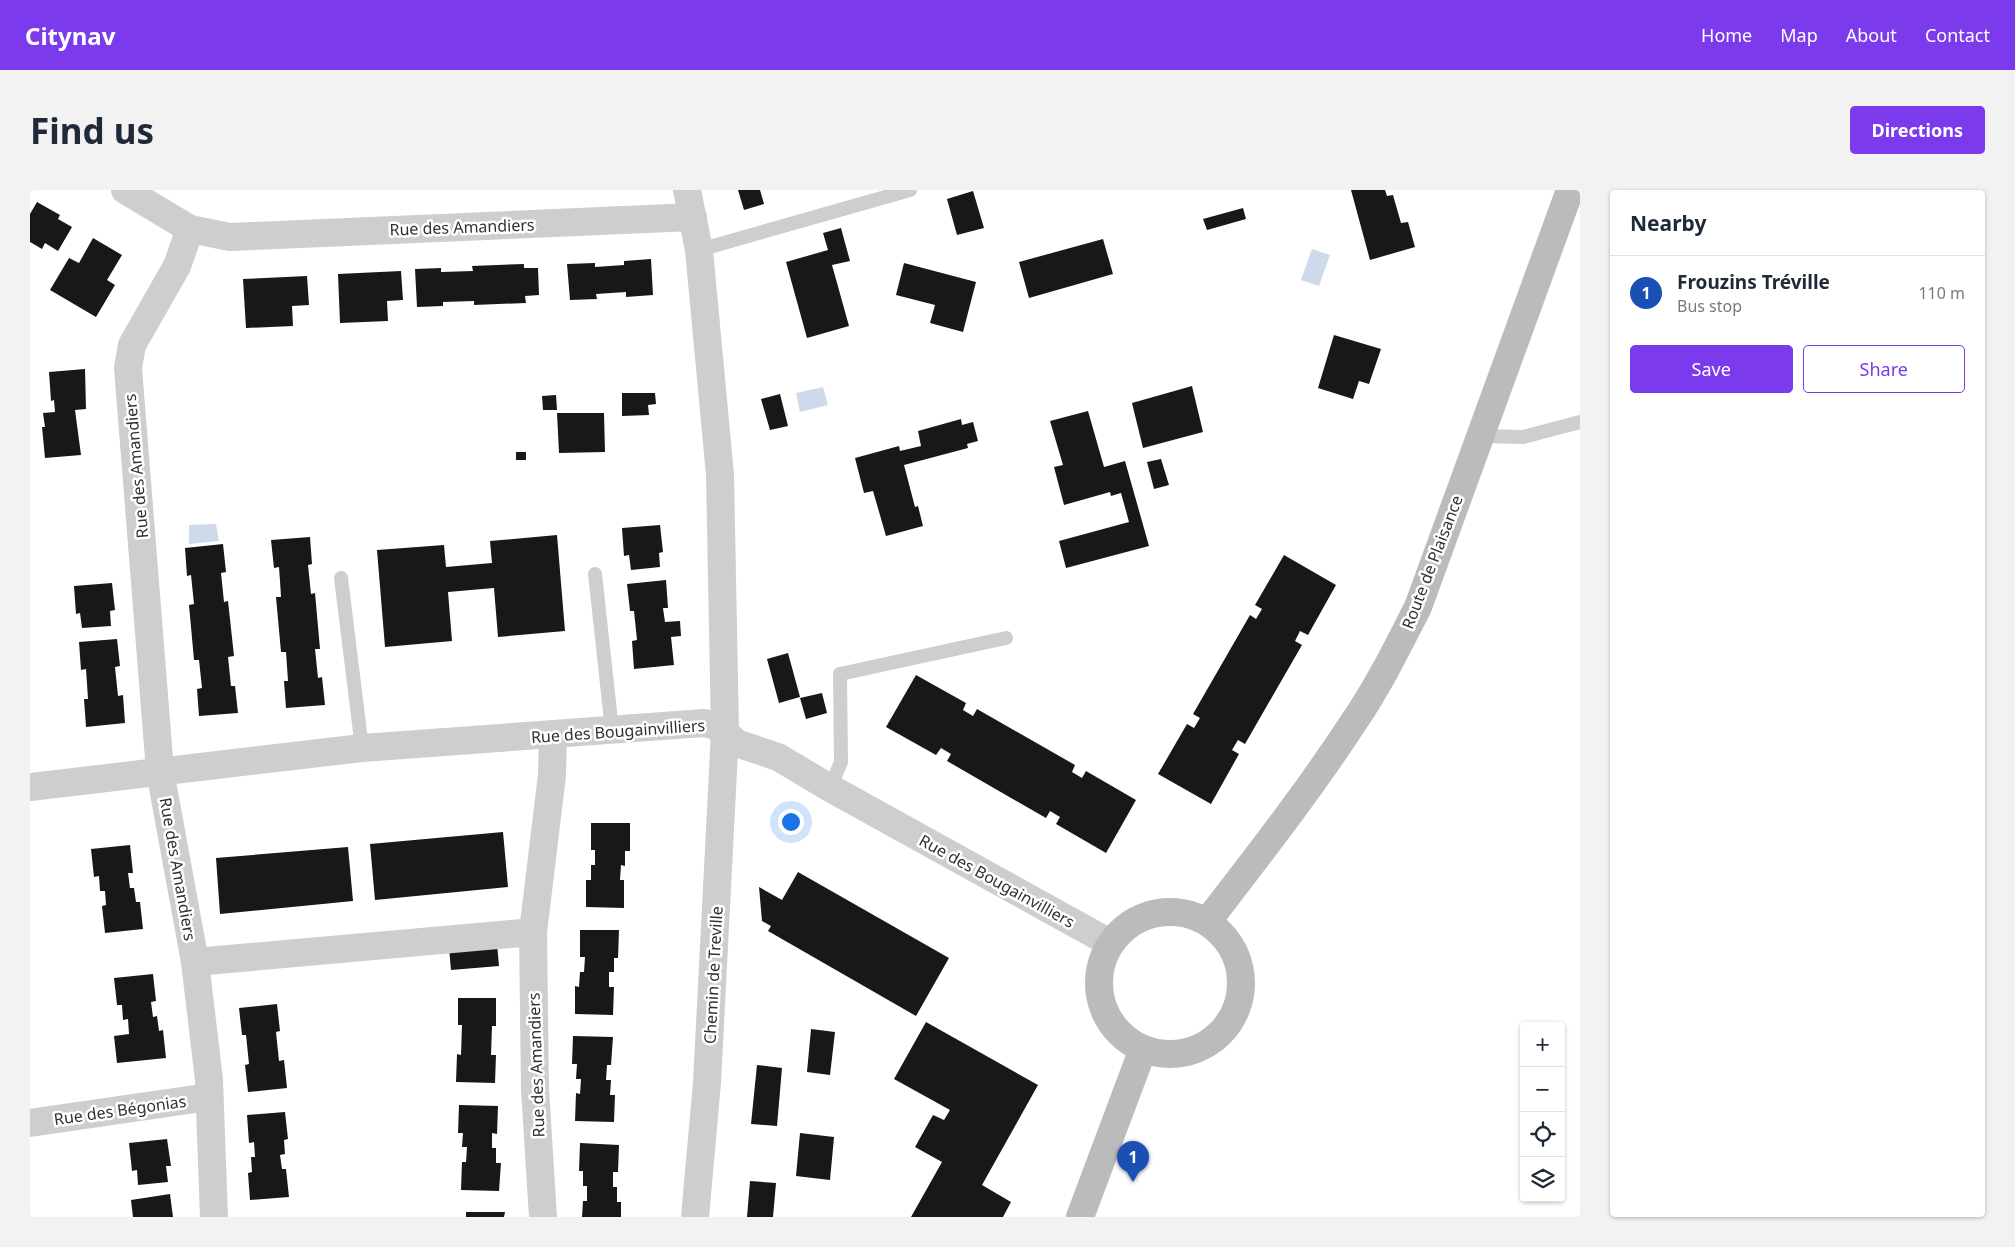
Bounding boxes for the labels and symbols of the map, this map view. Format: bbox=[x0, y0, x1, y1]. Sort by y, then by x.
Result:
street label: Rue des Amandiers bbox=[389, 213, 535, 241]
street label: Rue des Amandiers bbox=[119, 393, 153, 539]
street label: Route de Plaisance bbox=[1396, 492, 1468, 632]
street label: Rue des Bougainvilliers bbox=[530, 714, 706, 748]
street label: Rue des Amandiers bbox=[155, 796, 201, 942]
your location bbox=[778, 809, 804, 835]
street label: Rue des Bougainvilliers bbox=[915, 829, 1079, 933]
street label: Chemin de Treville bbox=[698, 906, 728, 1044]
street label: Rue des Amandiers bbox=[522, 992, 550, 1138]
street label: Rue des Bégonias bbox=[52, 1090, 188, 1130]
pin: 1 bbox=[1117, 1141, 1149, 1182]

